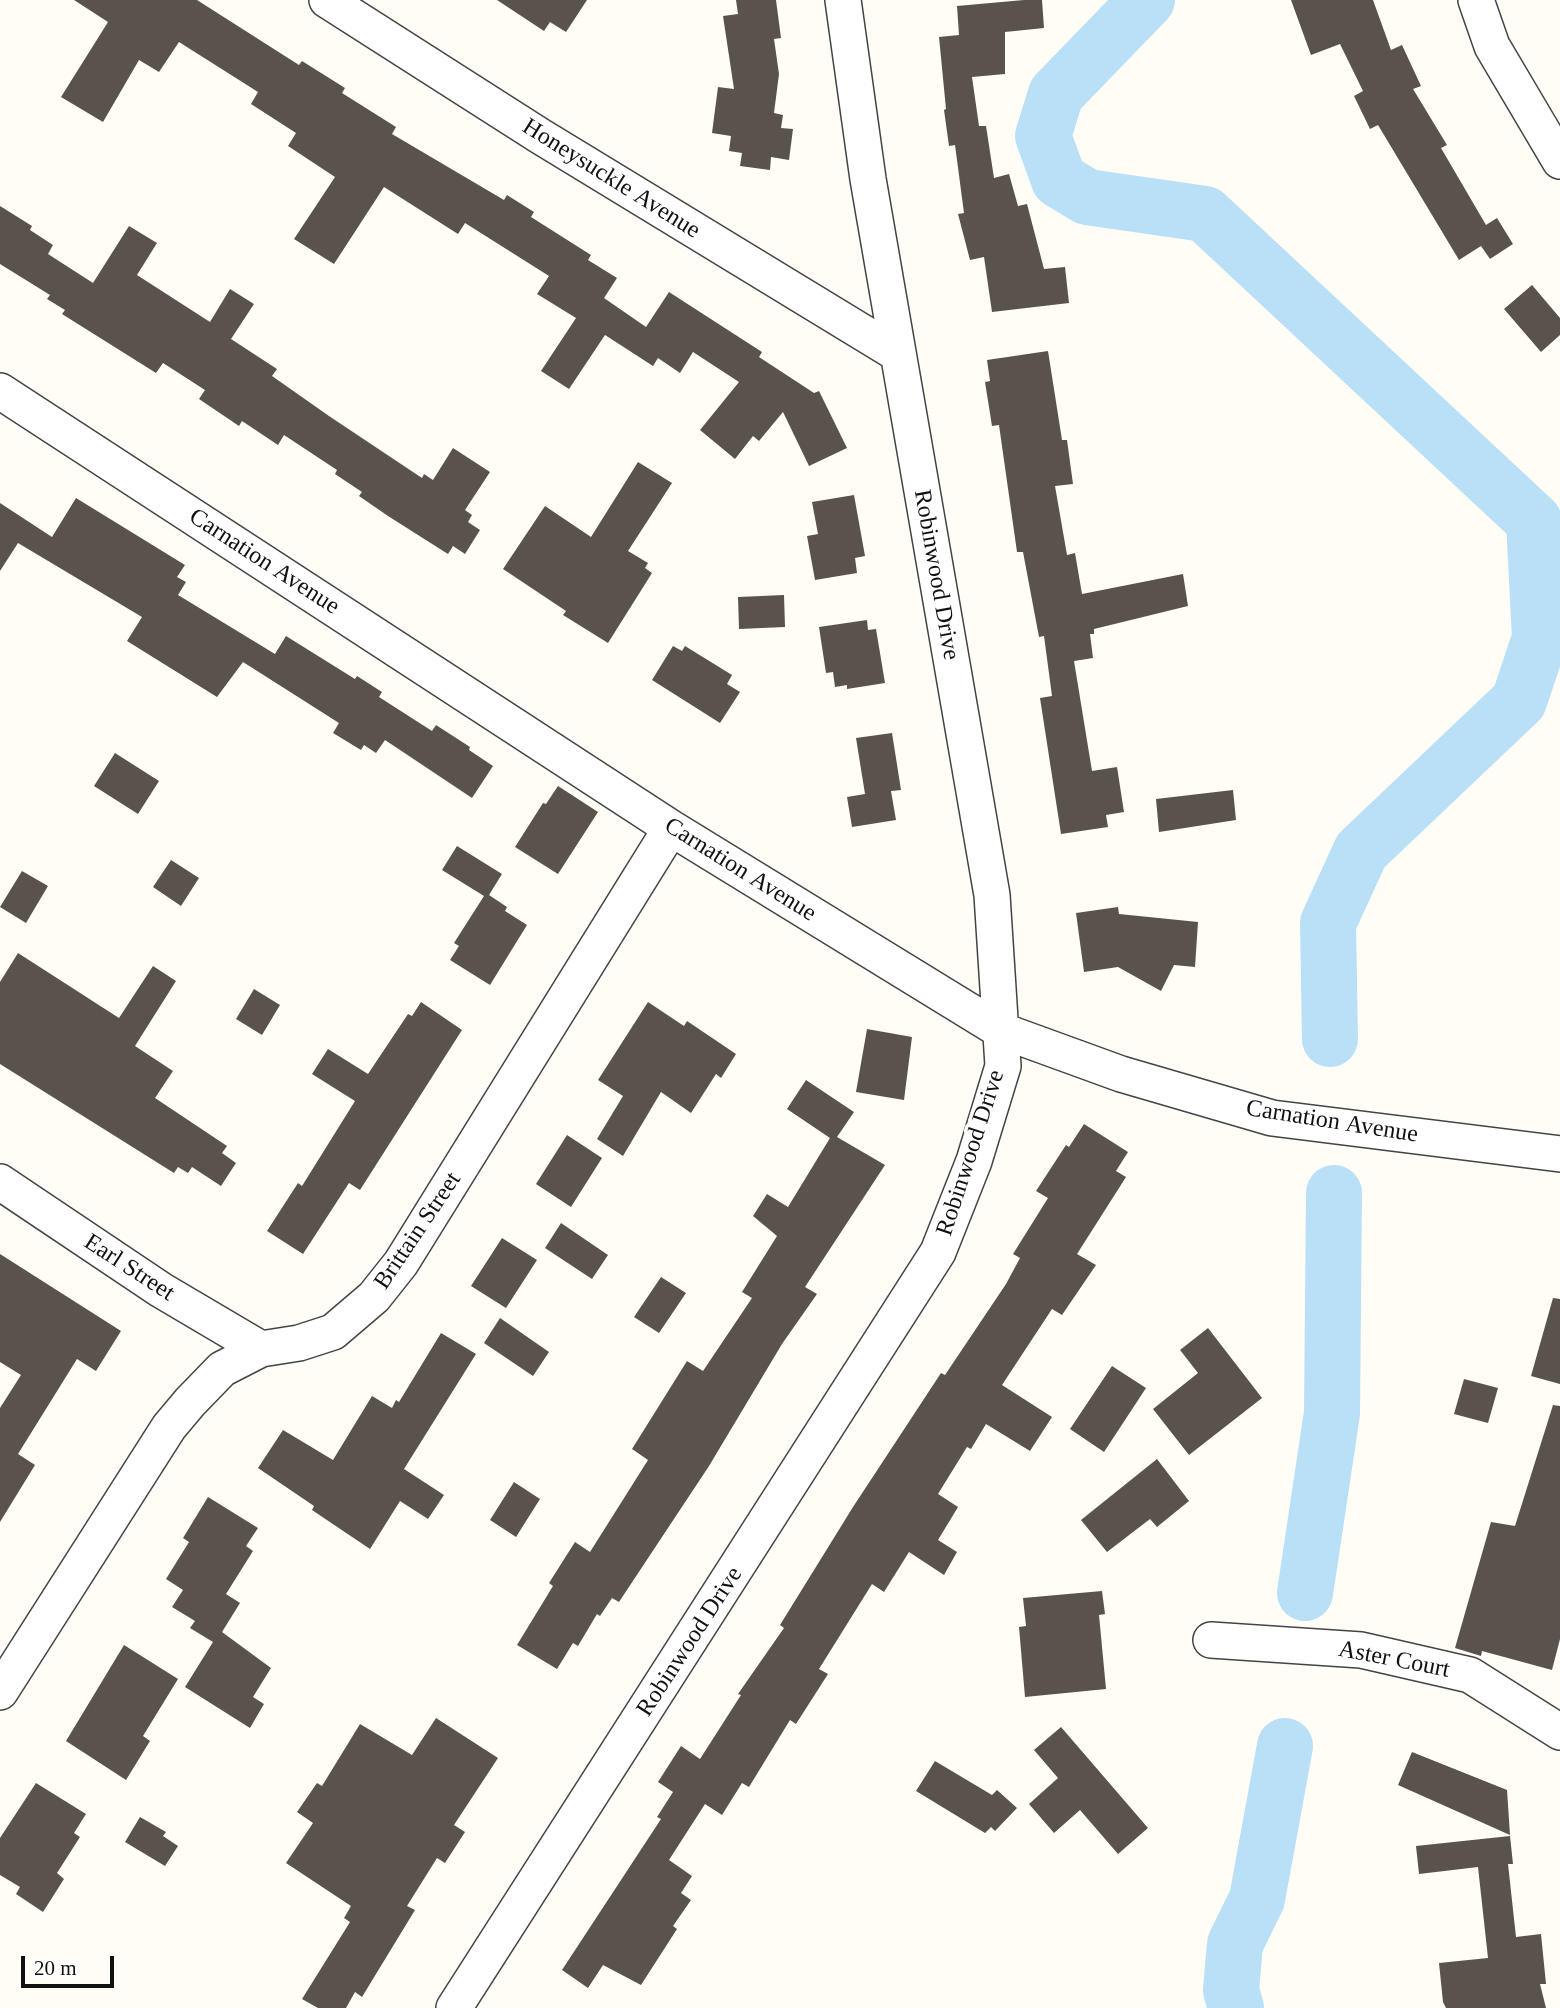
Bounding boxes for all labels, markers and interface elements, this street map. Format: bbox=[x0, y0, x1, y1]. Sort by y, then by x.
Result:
street label: Honeysuckle Avenue bbox=[517, 113, 705, 245]
street label: Robinwood Drive bbox=[907, 487, 965, 663]
street label: Carnation Avenue bbox=[183, 503, 345, 621]
street label: Carnation Avenue bbox=[659, 812, 821, 928]
street label: Robinwood Drive bbox=[931, 1066, 1011, 1240]
street label: Carnation Avenue bbox=[1244, 1094, 1420, 1150]
street label: Brittain Street bbox=[368, 1167, 468, 1295]
street label: Earl Street bbox=[78, 1228, 180, 1308]
street label: Robinwood Drive bbox=[631, 1562, 749, 1722]
street label: Aster Court bbox=[1336, 1635, 1452, 1685]
scale bar bbox=[24, 1941, 117, 1985]
text: 20 m bbox=[34, 1956, 77, 1980]

